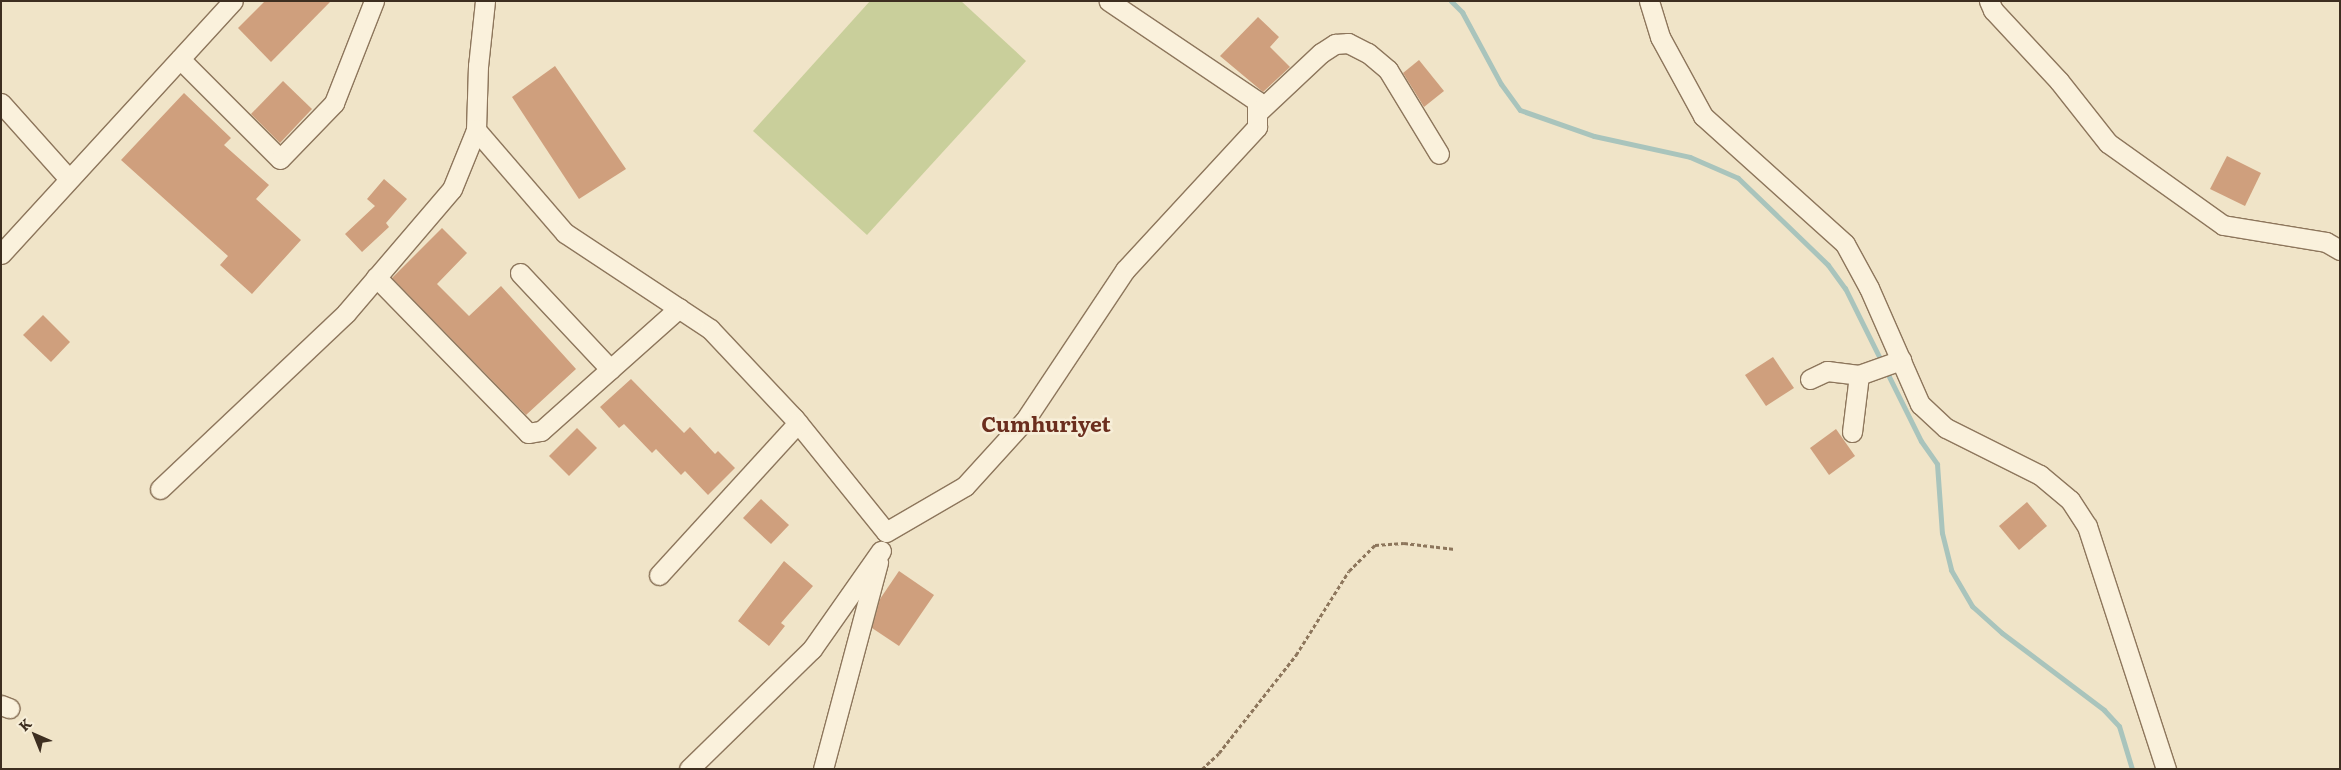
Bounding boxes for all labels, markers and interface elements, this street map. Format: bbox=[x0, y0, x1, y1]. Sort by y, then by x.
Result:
district label: Cumhuriyet bbox=[981, 410, 1111, 436]
north arrow bbox=[10, 710, 60, 760]
text: K bbox=[14, 713, 35, 735]

